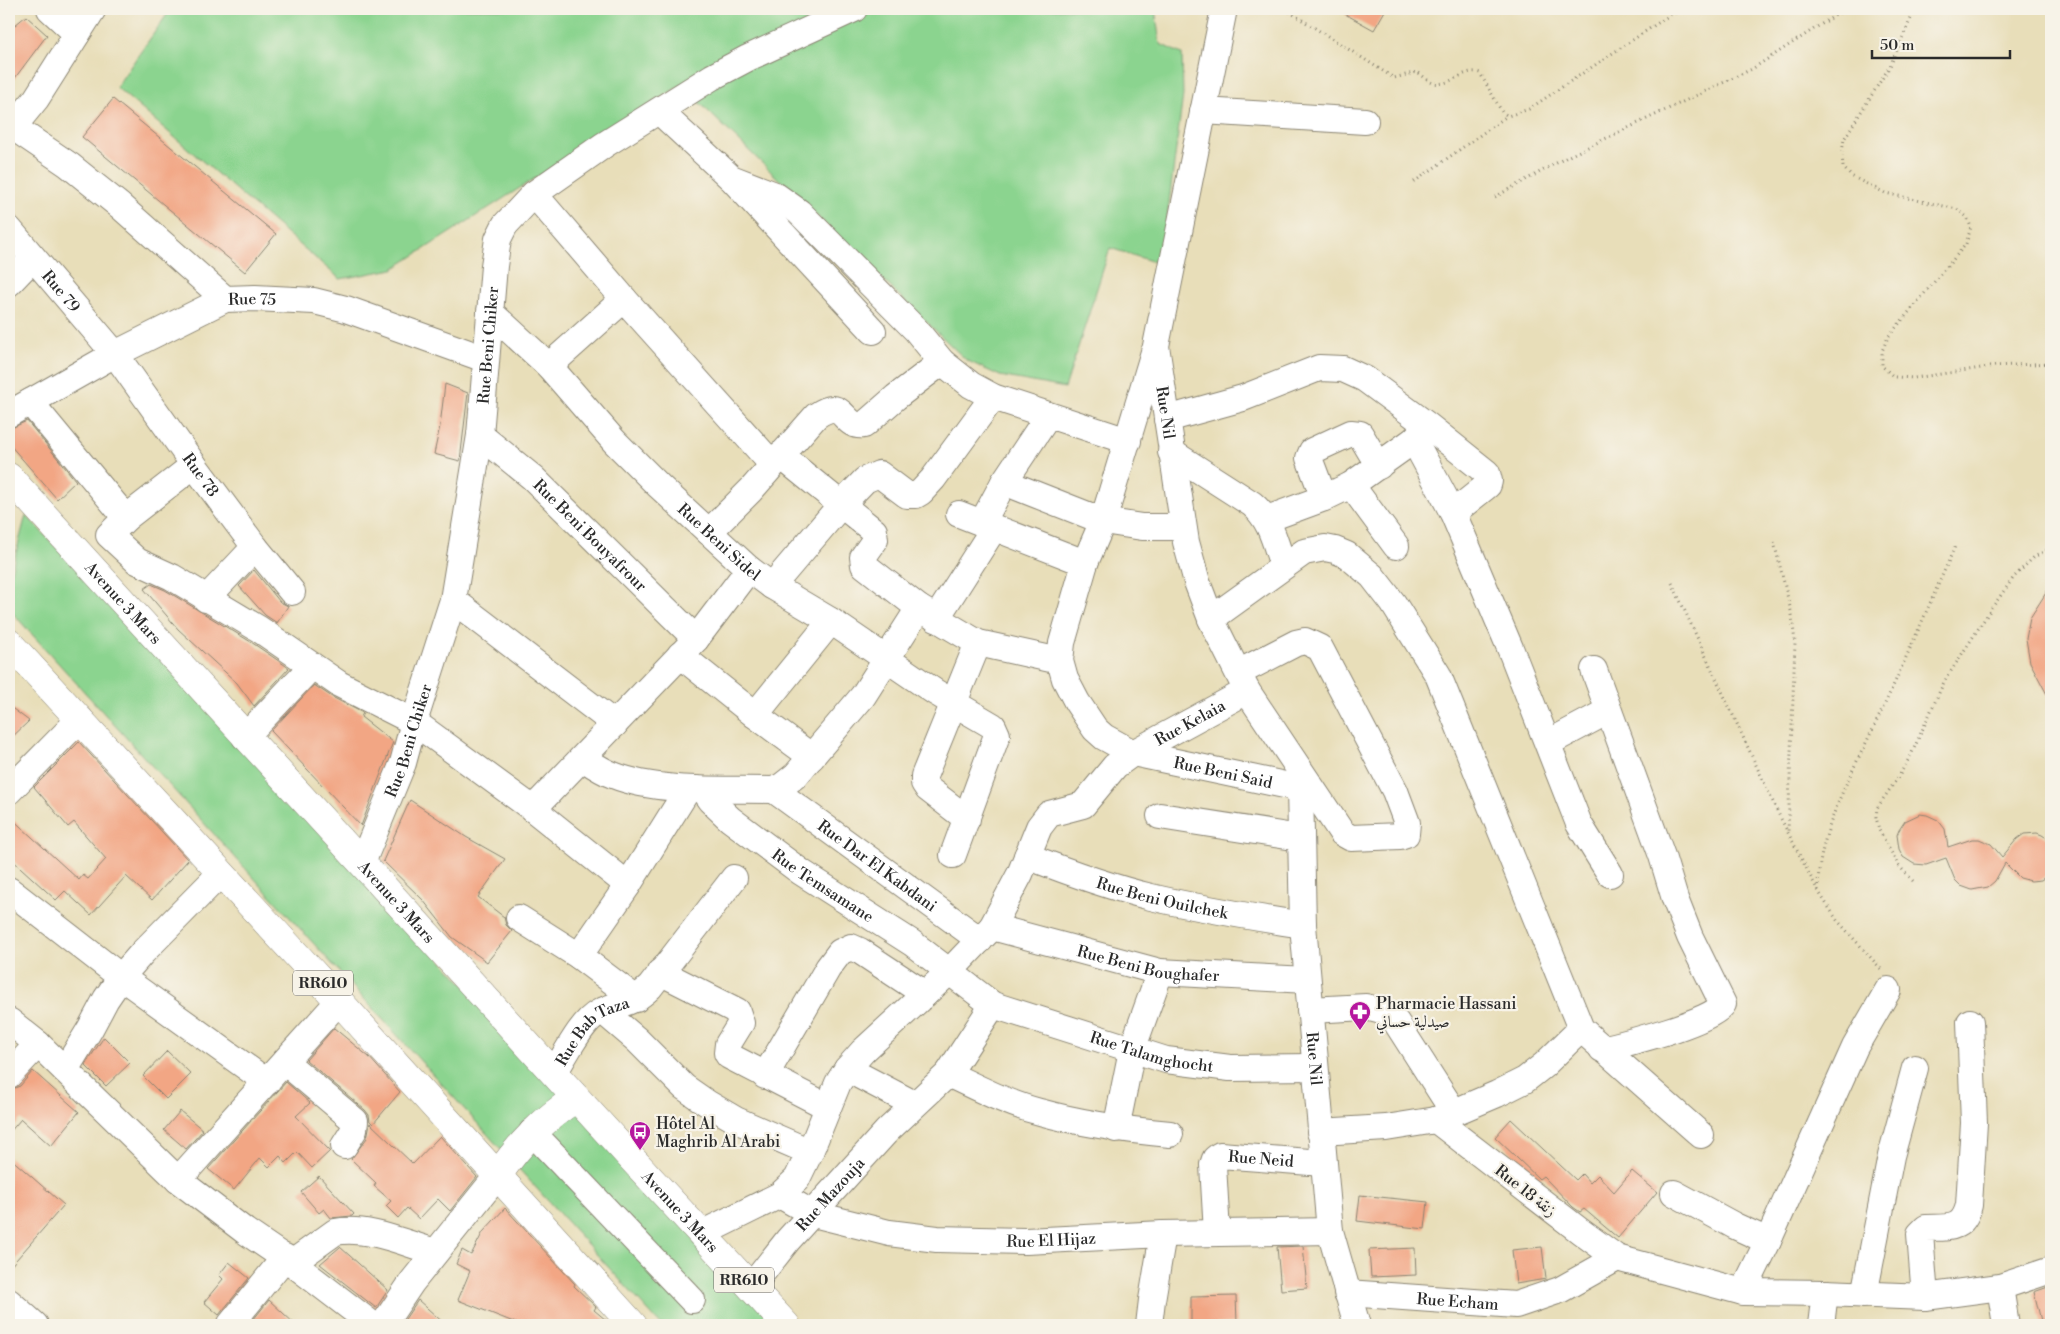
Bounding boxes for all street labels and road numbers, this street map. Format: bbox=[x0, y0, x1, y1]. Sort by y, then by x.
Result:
street label: Rue 79 bbox=[37, 266, 84, 317]
street label: Rue Beni Chiker bbox=[474, 285, 503, 405]
street label: Rue 75 bbox=[228, 289, 277, 310]
street label: Rue Nil bbox=[1151, 385, 1179, 441]
street label: Rue 78 bbox=[178, 449, 223, 501]
street label: Rue Beni Bouyafrour bbox=[529, 475, 651, 596]
street label: Rue Beni Sidel bbox=[673, 499, 765, 585]
street label: Avenue 3 Mars bbox=[80, 557, 166, 648]
street label: Rue Beni Chiker bbox=[381, 682, 437, 801]
street label: Rue Kelaia bbox=[1151, 695, 1230, 750]
street label: Rue Beni Said bbox=[1172, 753, 1274, 793]
street label: Rue Dar El Kabdani bbox=[813, 816, 941, 916]
street label: Rue Temsamane bbox=[767, 845, 877, 927]
street label: Avenue 3 Mars bbox=[353, 856, 439, 947]
street label: Rue Beni Ouilchek bbox=[1094, 873, 1231, 924]
street label: Rue Beni Boughafer bbox=[1075, 941, 1220, 986]
road number: RR610 bbox=[293, 970, 353, 996]
street label: Rue Bab Taza bbox=[551, 993, 633, 1070]
street label: Rue Talamghocht bbox=[1087, 1027, 1215, 1077]
street label: Rue Nil bbox=[1301, 1031, 1326, 1086]
street label: Rue Neid bbox=[1227, 1147, 1295, 1172]
street label: Rue Mazouja bbox=[792, 1153, 870, 1236]
street label: Rue 18 زنقة bbox=[1491, 1161, 1560, 1221]
street label: Avenue 3 Mars bbox=[636, 1166, 723, 1257]
street label: Rue El Hijaz bbox=[1006, 1228, 1096, 1252]
road number: RR610 bbox=[714, 1268, 774, 1292]
street label: Rue Echam bbox=[1416, 1289, 1499, 1315]

